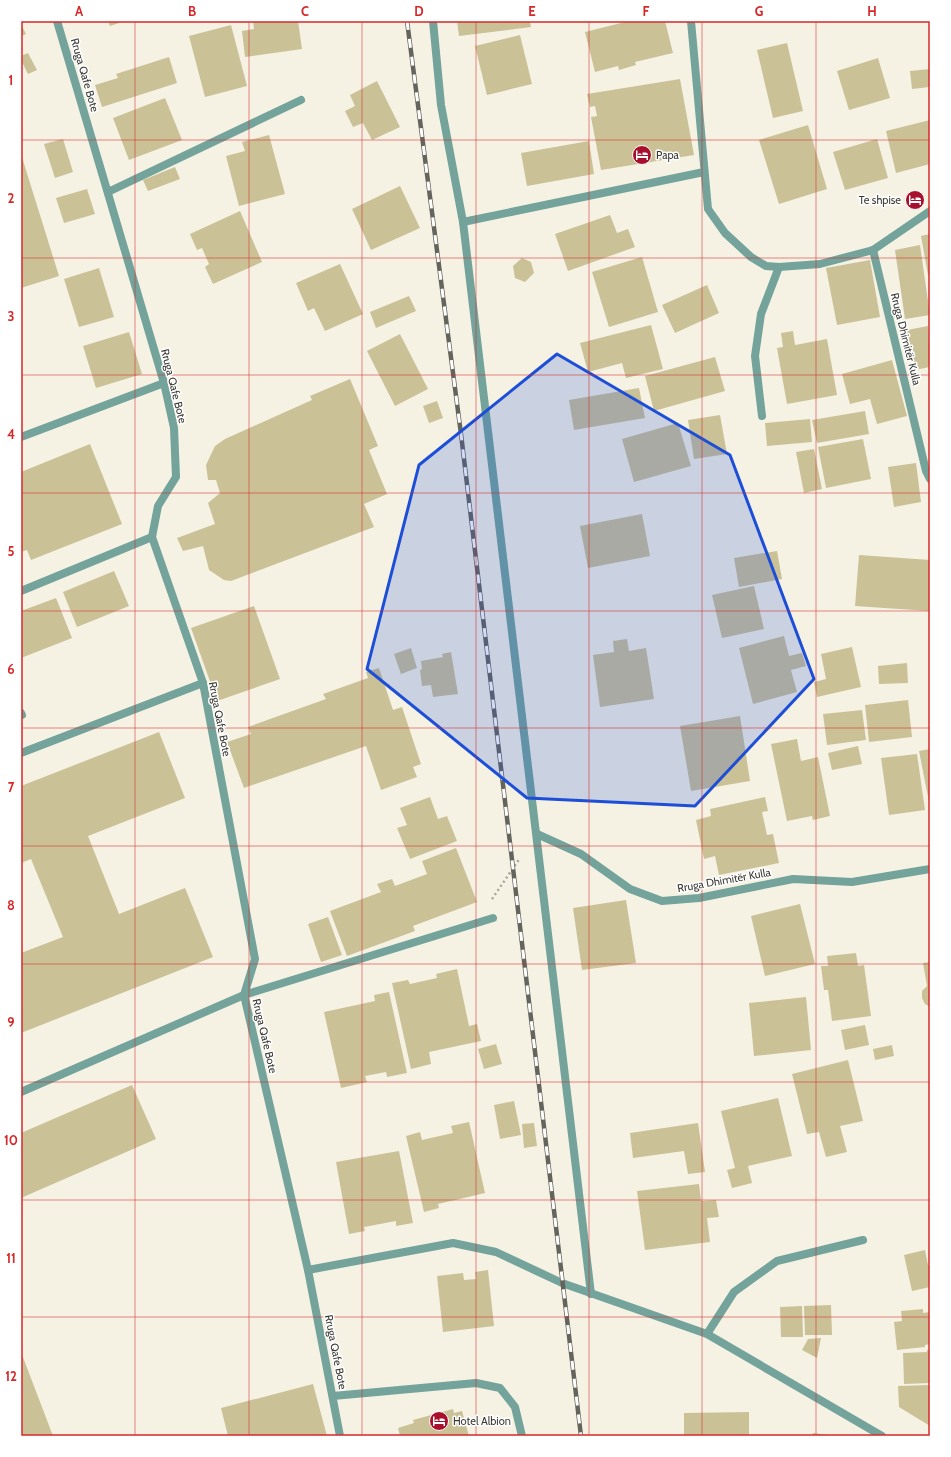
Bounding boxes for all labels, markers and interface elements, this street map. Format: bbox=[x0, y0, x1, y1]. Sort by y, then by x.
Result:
text: A bbox=[75, 3, 84, 19]
text: B bbox=[188, 3, 196, 19]
text: C bbox=[301, 3, 309, 19]
text: D bbox=[414, 3, 424, 19]
text: E bbox=[528, 3, 536, 19]
text: F bbox=[643, 3, 650, 19]
text: G bbox=[755, 3, 764, 19]
text: H bbox=[867, 3, 877, 19]
street label: Rruga Qafe Bote bbox=[68, 36, 102, 114]
text: 1 bbox=[9, 72, 13, 88]
hotel icon: Papa bbox=[631, 144, 653, 166]
place label: Papa bbox=[656, 148, 680, 162]
hotel icon: Te shpise bbox=[904, 189, 926, 211]
text: 2 bbox=[8, 190, 15, 206]
place label: Te shpise bbox=[859, 193, 901, 207]
street label: Rruga Dhimitër Kulla bbox=[888, 291, 924, 387]
text: 3 bbox=[7, 308, 15, 324]
street label: Rruga Qafe Bote bbox=[158, 347, 190, 425]
text: 4 bbox=[7, 426, 15, 442]
text: 5 bbox=[8, 543, 15, 559]
text: 6 bbox=[7, 661, 15, 677]
street label: Rruga Qafe Bote bbox=[206, 680, 234, 758]
text: 7 bbox=[8, 779, 15, 795]
street label: Rruga Dhimitër Kulla bbox=[676, 865, 773, 895]
text: 8 bbox=[7, 897, 15, 913]
street label: Rruga Qafe Bote bbox=[250, 997, 280, 1075]
text: 9 bbox=[7, 1014, 15, 1030]
text: 10 bbox=[4, 1132, 18, 1148]
text: 11 bbox=[6, 1250, 16, 1266]
street label: Rruga Qafe Bote bbox=[322, 1313, 350, 1391]
text: 12 bbox=[5, 1368, 17, 1384]
hotel icon: Hotel Albion bbox=[428, 1410, 450, 1432]
place label: Hotel Albion bbox=[453, 1414, 511, 1428]

